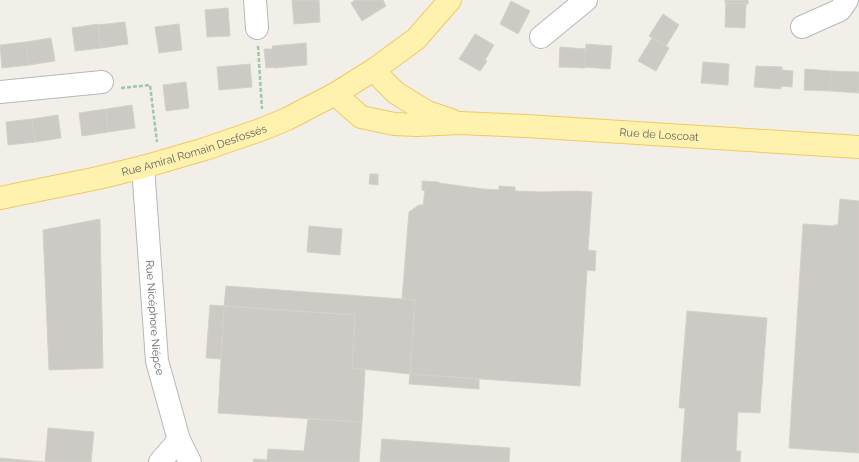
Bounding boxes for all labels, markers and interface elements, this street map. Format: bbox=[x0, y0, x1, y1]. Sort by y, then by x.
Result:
street label: Rue Amiral Romain Desfossés bbox=[120, 122, 269, 179]
street label: Rue de Loscoat bbox=[619, 126, 699, 144]
street label: Rue Nicéphore Niépce bbox=[143, 259, 167, 377]

